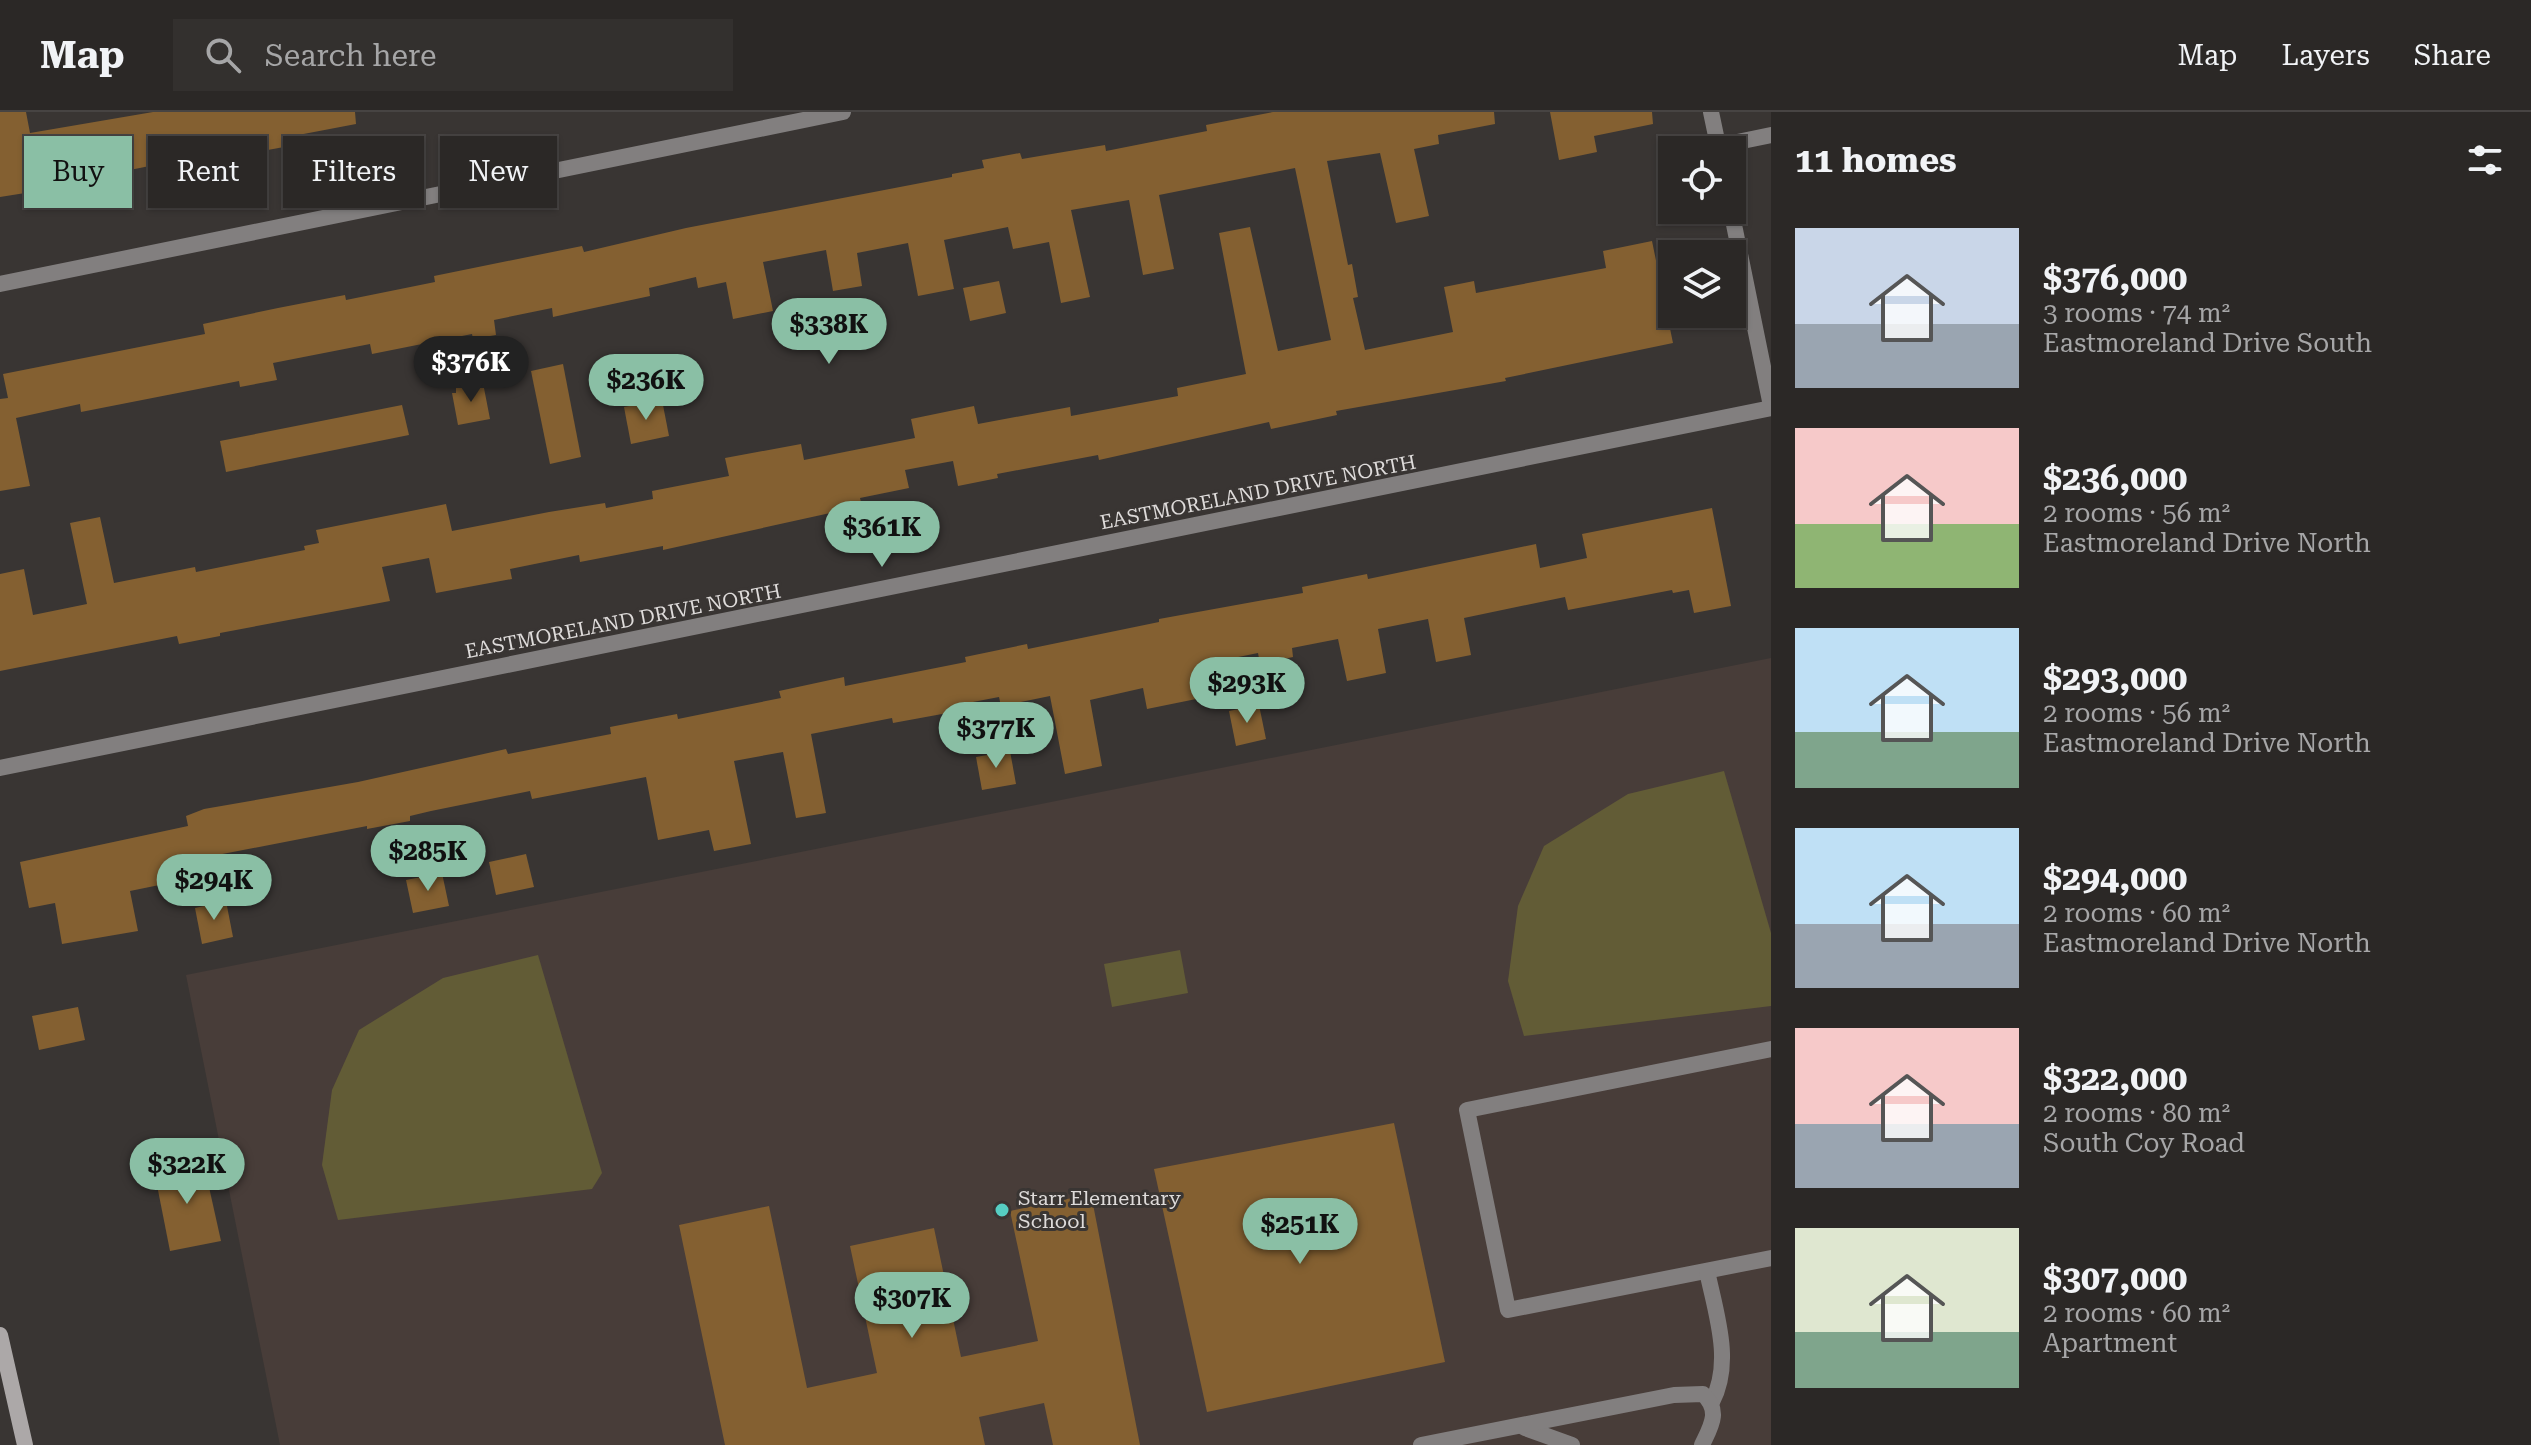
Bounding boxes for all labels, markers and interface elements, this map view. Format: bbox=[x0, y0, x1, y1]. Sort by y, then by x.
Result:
search box bbox=[173, 19, 733, 91]
text: Map bbox=[40, 33, 125, 77]
icon: search bbox=[201, 33, 245, 77]
text: Search here bbox=[265, 38, 437, 73]
text: Map bbox=[2178, 39, 2237, 72]
text: Layers bbox=[2281, 39, 2370, 72]
text: Share bbox=[2414, 39, 2491, 72]
chip: Buy bbox=[24, 136, 132, 208]
chip: Rent bbox=[148, 136, 267, 208]
chip: Filters bbox=[283, 136, 424, 208]
chip: New bbox=[440, 136, 557, 208]
map controls bbox=[1658, 136, 1746, 328]
button: locate bbox=[1658, 136, 1746, 224]
icon: filters bbox=[2463, 138, 2507, 182]
text: 11 homes bbox=[1795, 140, 1957, 180]
button: layers bbox=[1658, 240, 1746, 328]
text: $376,000 bbox=[2043, 258, 2187, 298]
icon: home bbox=[1859, 260, 1955, 356]
pin: $338K bbox=[773, 298, 885, 366]
text: 3 rooms · 74 m² bbox=[2043, 298, 2230, 328]
text: $338K bbox=[790, 309, 868, 339]
text: Eastmoreland Drive South bbox=[2043, 328, 2372, 358]
pin: $376K bbox=[415, 336, 527, 404]
text: $376K bbox=[432, 347, 510, 377]
pin: $236K bbox=[590, 354, 702, 422]
text: $236K bbox=[607, 365, 685, 395]
street label: EASTMORELAND DRIVE NORTH bbox=[1098, 450, 1418, 534]
text: $236,000 bbox=[2043, 458, 2187, 498]
icon: home bbox=[1859, 460, 1955, 556]
text: 2 rooms · 56 m² bbox=[2043, 498, 2230, 528]
pin: $361K bbox=[826, 501, 938, 569]
text: $361K bbox=[843, 512, 921, 542]
text: Eastmoreland Drive North bbox=[2043, 528, 2371, 558]
street label: EASTMORELAND DRIVE NORTH bbox=[463, 579, 783, 663]
pin: $293K bbox=[1191, 657, 1303, 725]
text: $293,000 bbox=[2043, 658, 2187, 698]
icon: home bbox=[1859, 660, 1955, 756]
text: $293K bbox=[1208, 668, 1286, 698]
text: 2 rooms · 56 m² bbox=[2043, 698, 2230, 728]
pin: $377K bbox=[940, 702, 1052, 770]
text: $377K bbox=[957, 713, 1035, 743]
text: Eastmoreland Drive North bbox=[2043, 728, 2371, 758]
pin: $285K bbox=[372, 825, 484, 893]
text: $285K bbox=[389, 836, 467, 866]
pin: $294K bbox=[158, 854, 270, 922]
text: $294,000 bbox=[2043, 858, 2187, 898]
icon: home bbox=[1859, 860, 1955, 956]
text: $294K bbox=[175, 865, 253, 895]
text: 2 rooms · 60 m² bbox=[2043, 898, 2230, 928]
text: Eastmoreland Drive North bbox=[2043, 928, 2371, 958]
text: $322,000 bbox=[2043, 1058, 2187, 1098]
icon: home bbox=[1859, 1060, 1955, 1156]
text: 2 rooms · 80 m² bbox=[2043, 1098, 2230, 1128]
text: South Coy Road bbox=[2043, 1128, 2245, 1158]
pin: $322K bbox=[131, 1138, 243, 1206]
text: $322K bbox=[148, 1149, 226, 1179]
place label: Starr Elementary School bbox=[1018, 1186, 1181, 1233]
pin: $251K bbox=[1244, 1198, 1356, 1266]
marker: Starr Elementary School bbox=[993, 1201, 1011, 1219]
text: $251K bbox=[1261, 1209, 1339, 1239]
text: $307,000 bbox=[2043, 1258, 2187, 1298]
icon: home bbox=[1859, 1260, 1955, 1356]
pin: $307K bbox=[856, 1272, 968, 1340]
text: $307K bbox=[873, 1283, 951, 1313]
text: 2 rooms · 60 m² bbox=[2043, 1298, 2230, 1328]
text: Apartment bbox=[2043, 1328, 2177, 1358]

